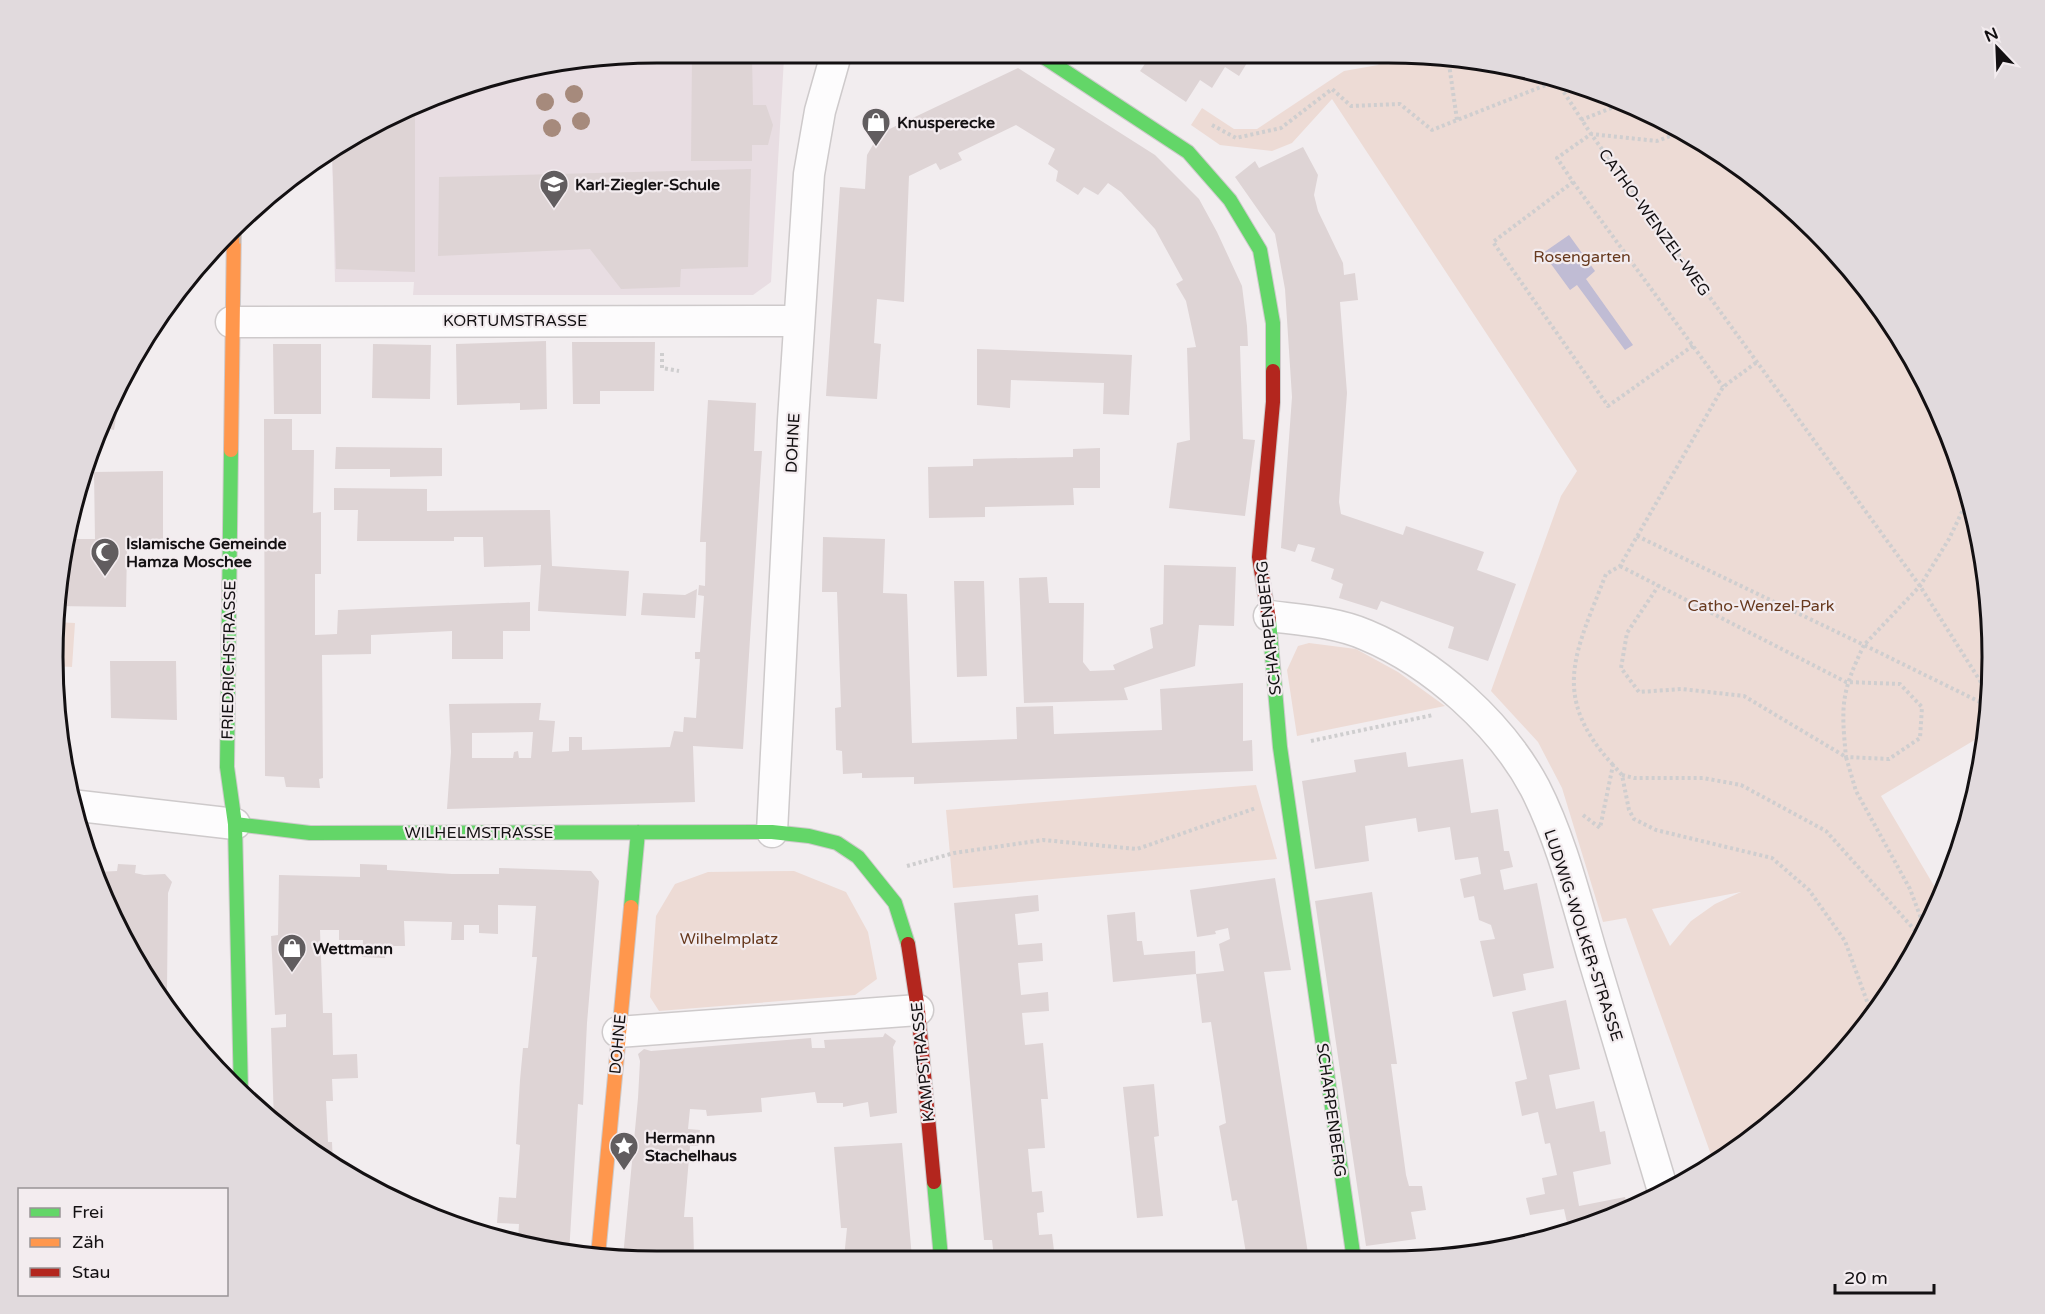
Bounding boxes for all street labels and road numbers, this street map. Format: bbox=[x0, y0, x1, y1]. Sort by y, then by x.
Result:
street label: CATHO-WENZEL-WEG bbox=[1594, 145, 1714, 300]
street label: KORTUMSTRASSE bbox=[443, 311, 587, 331]
street label: DOHNE bbox=[781, 412, 805, 474]
street label: SCHARPENBERG bbox=[1252, 560, 1286, 696]
street label: FRIEDRICHSTRASSE bbox=[218, 580, 240, 740]
street label: WILHELMSTRASSE bbox=[404, 823, 554, 843]
street label: LUDWIG-WOLKER-STRASSE bbox=[1539, 827, 1627, 1044]
street label: KAMPSTRASSE bbox=[907, 1001, 939, 1123]
street label: DOHNE bbox=[605, 1013, 631, 1075]
street label: SCHARPENBERG bbox=[1312, 1042, 1350, 1178]

